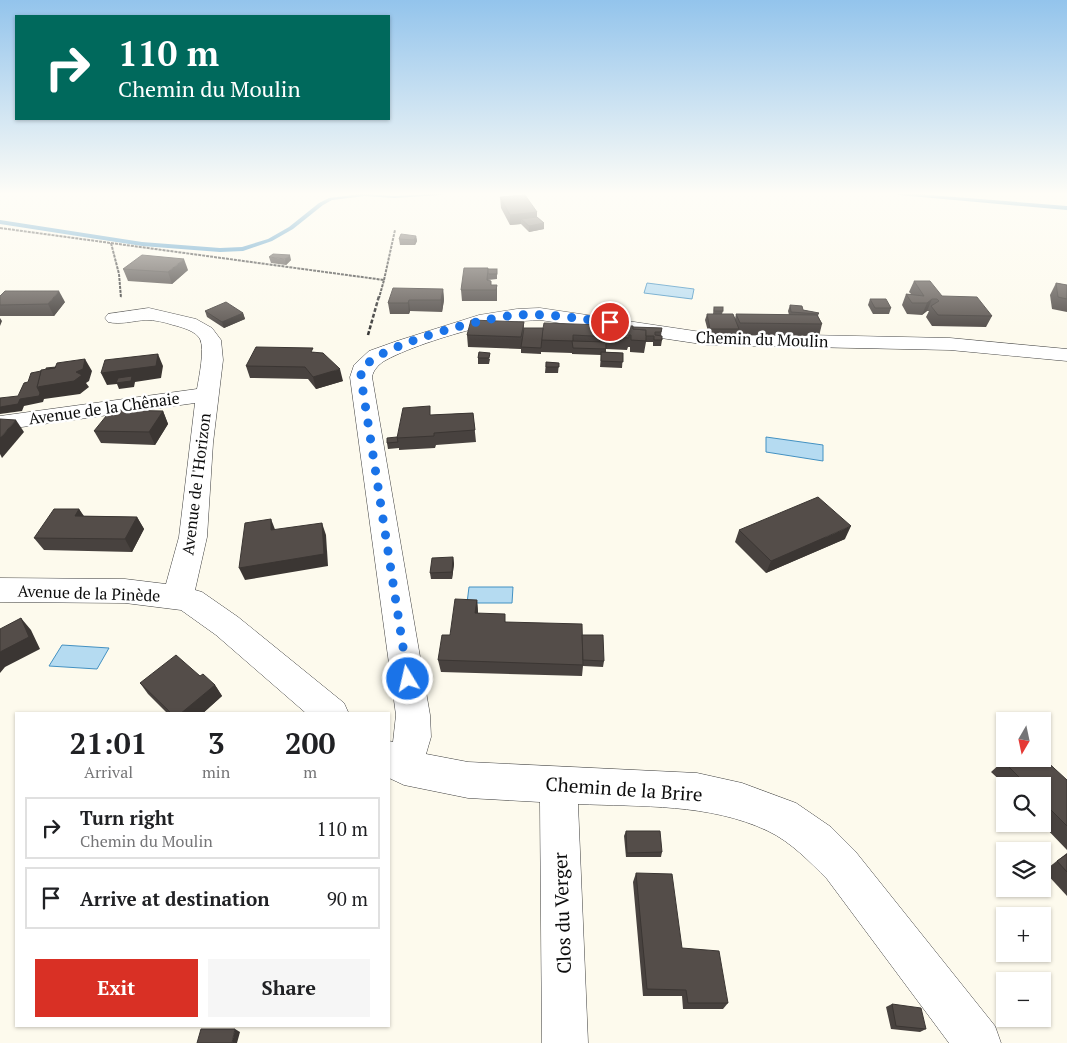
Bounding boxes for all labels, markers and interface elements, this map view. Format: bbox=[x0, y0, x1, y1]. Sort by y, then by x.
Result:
text: 110 m bbox=[118, 30, 219, 76]
icon: right bbox=[35, 35, 100, 100]
text: Chemin du Moulin bbox=[118, 74, 301, 103]
pin bbox=[589, 301, 631, 343]
icon: arrive bbox=[596, 308, 624, 336]
street label: Chemin du Moulin bbox=[695, 326, 829, 352]
street label: Avenue de la Chênaie bbox=[27, 387, 181, 429]
street label: Avenue de l'Horizon bbox=[176, 411, 216, 556]
street label: Avenue de la Pinède bbox=[17, 580, 161, 606]
position arrow bbox=[381, 652, 433, 704]
north arrow bbox=[996, 712, 1051, 768]
map controls bbox=[996, 712, 1051, 1027]
text: 21:01 bbox=[69, 723, 148, 763]
text: 3 bbox=[208, 723, 225, 763]
text: 200 bbox=[285, 723, 336, 763]
text: Arrival bbox=[84, 761, 133, 783]
text: min bbox=[202, 761, 230, 783]
text: m bbox=[303, 761, 317, 783]
street label: Chemin de la Brire bbox=[545, 771, 703, 806]
button: search bbox=[996, 777, 1051, 832]
text: Turn right bbox=[80, 805, 174, 830]
icon: right bbox=[37, 814, 65, 842]
text: 110 m bbox=[317, 816, 368, 841]
text: Chemin du Moulin bbox=[80, 830, 213, 852]
button: layers bbox=[996, 842, 1051, 897]
street label: Clos du Verger bbox=[547, 851, 576, 974]
icon: arrive bbox=[37, 884, 65, 912]
text: Arrive at destination bbox=[80, 886, 269, 911]
text: 90 m bbox=[327, 886, 368, 911]
button: + bbox=[996, 907, 1051, 962]
button: Exit bbox=[35, 959, 198, 1017]
button: Share bbox=[208, 959, 370, 1017]
button: − bbox=[996, 972, 1051, 1027]

